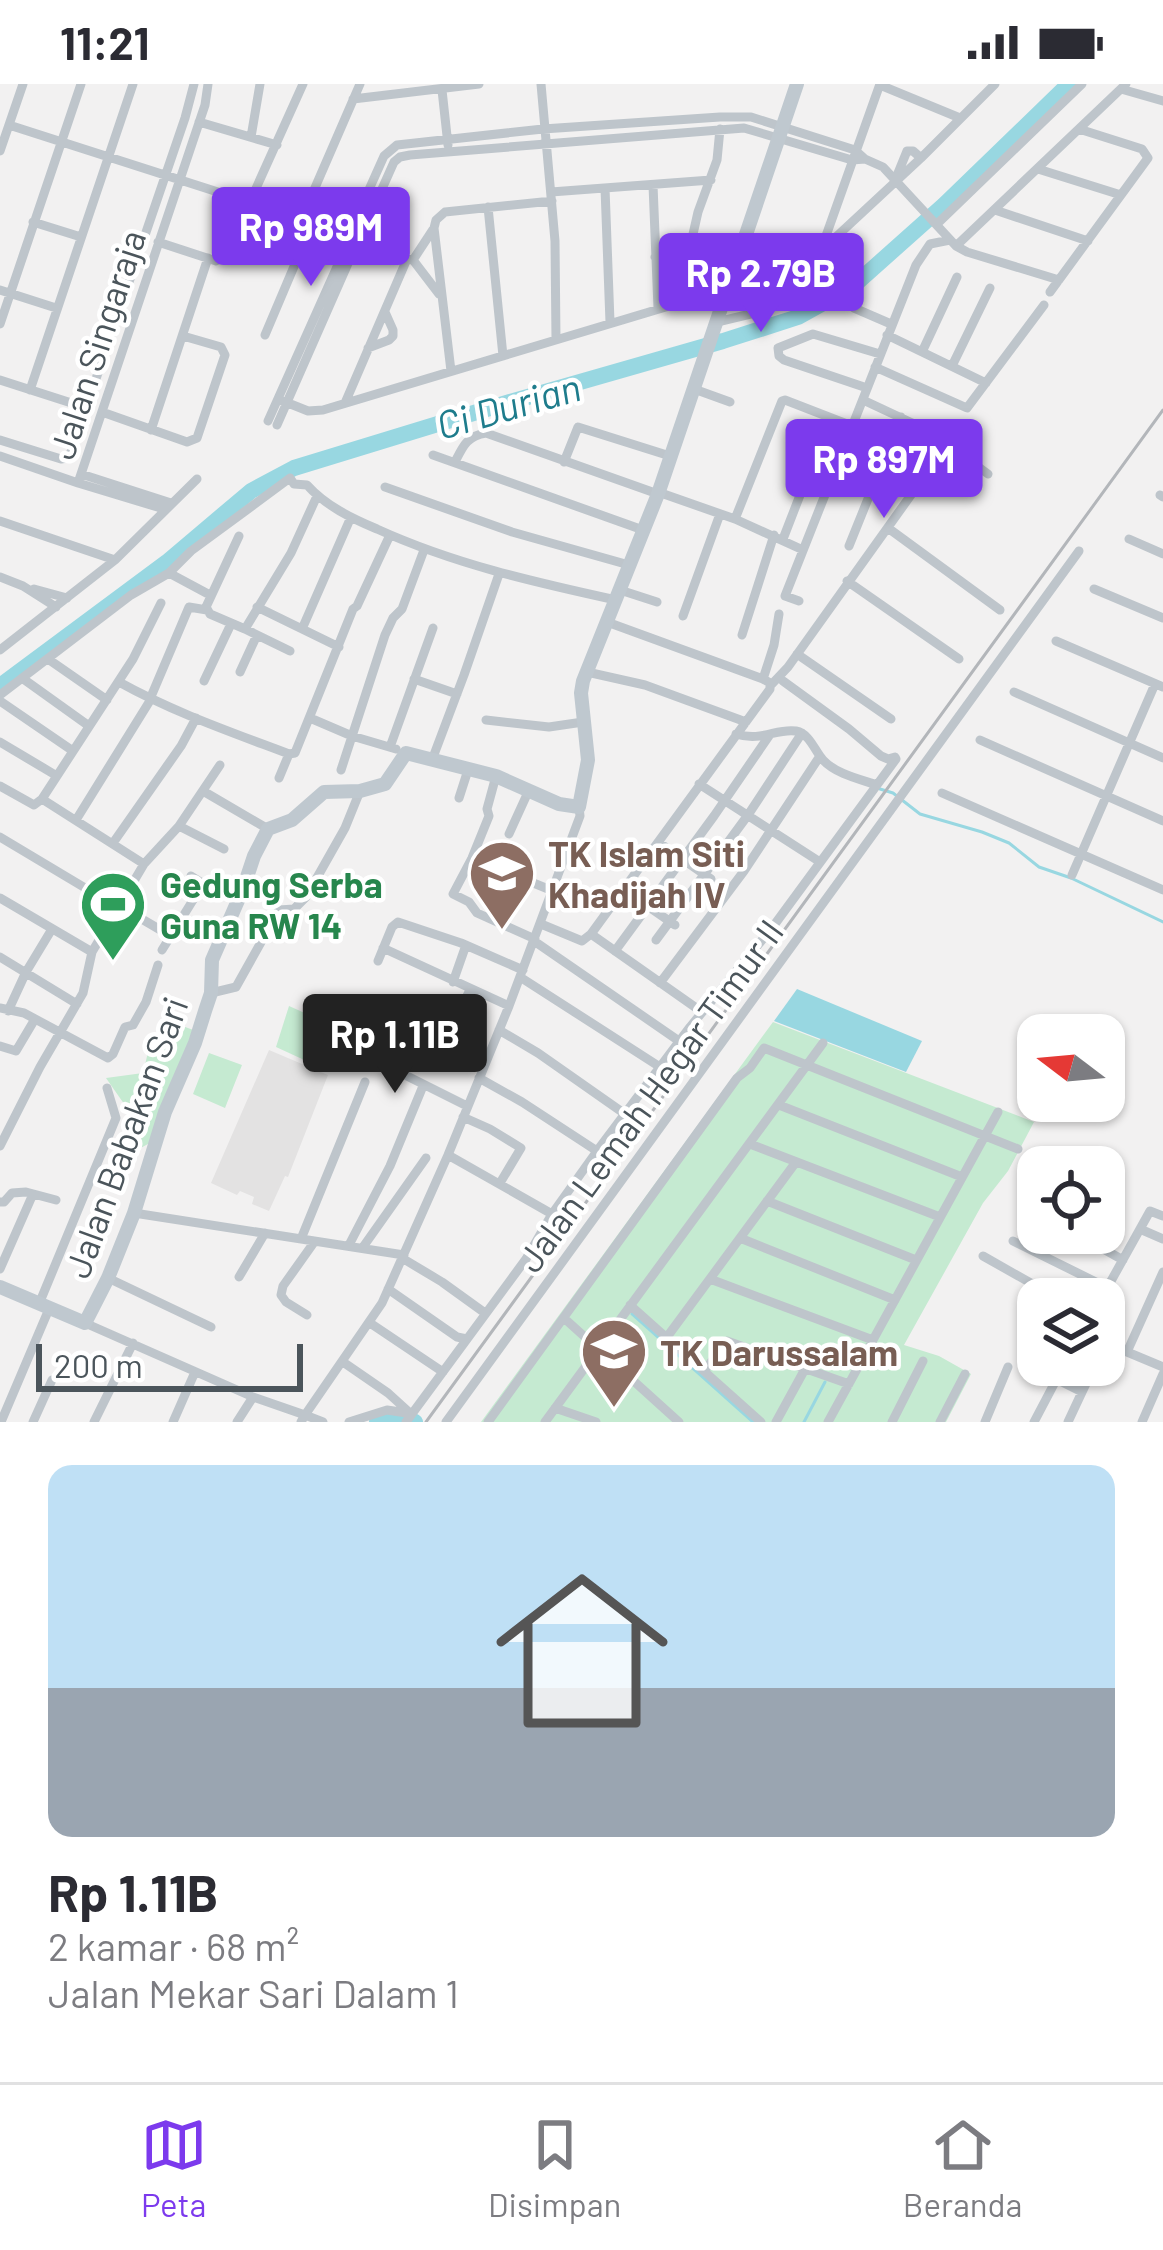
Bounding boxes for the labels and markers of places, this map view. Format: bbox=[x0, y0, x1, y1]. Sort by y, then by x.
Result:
pin: Rp 989M bbox=[200, 187, 422, 289]
pin: Rp 2.79B bbox=[637, 233, 885, 335]
pin: Rp 897M bbox=[773, 419, 995, 521]
place label: TK Islam Siti Khadijah IV bbox=[548, 831, 745, 915]
school or university icon: TK Islam Siti Khadijah IV bbox=[467, 838, 537, 932]
place label: Gedung Serba Guna RW 14 bbox=[160, 862, 383, 946]
sports icon: Gedung Serba Guna RW 14 bbox=[78, 869, 148, 963]
pin: Rp 1.11B bbox=[271, 994, 519, 1096]
school or university icon: TK Darussalam bbox=[579, 1316, 649, 1410]
place label: TK Darussalam bbox=[660, 1330, 898, 1373]

